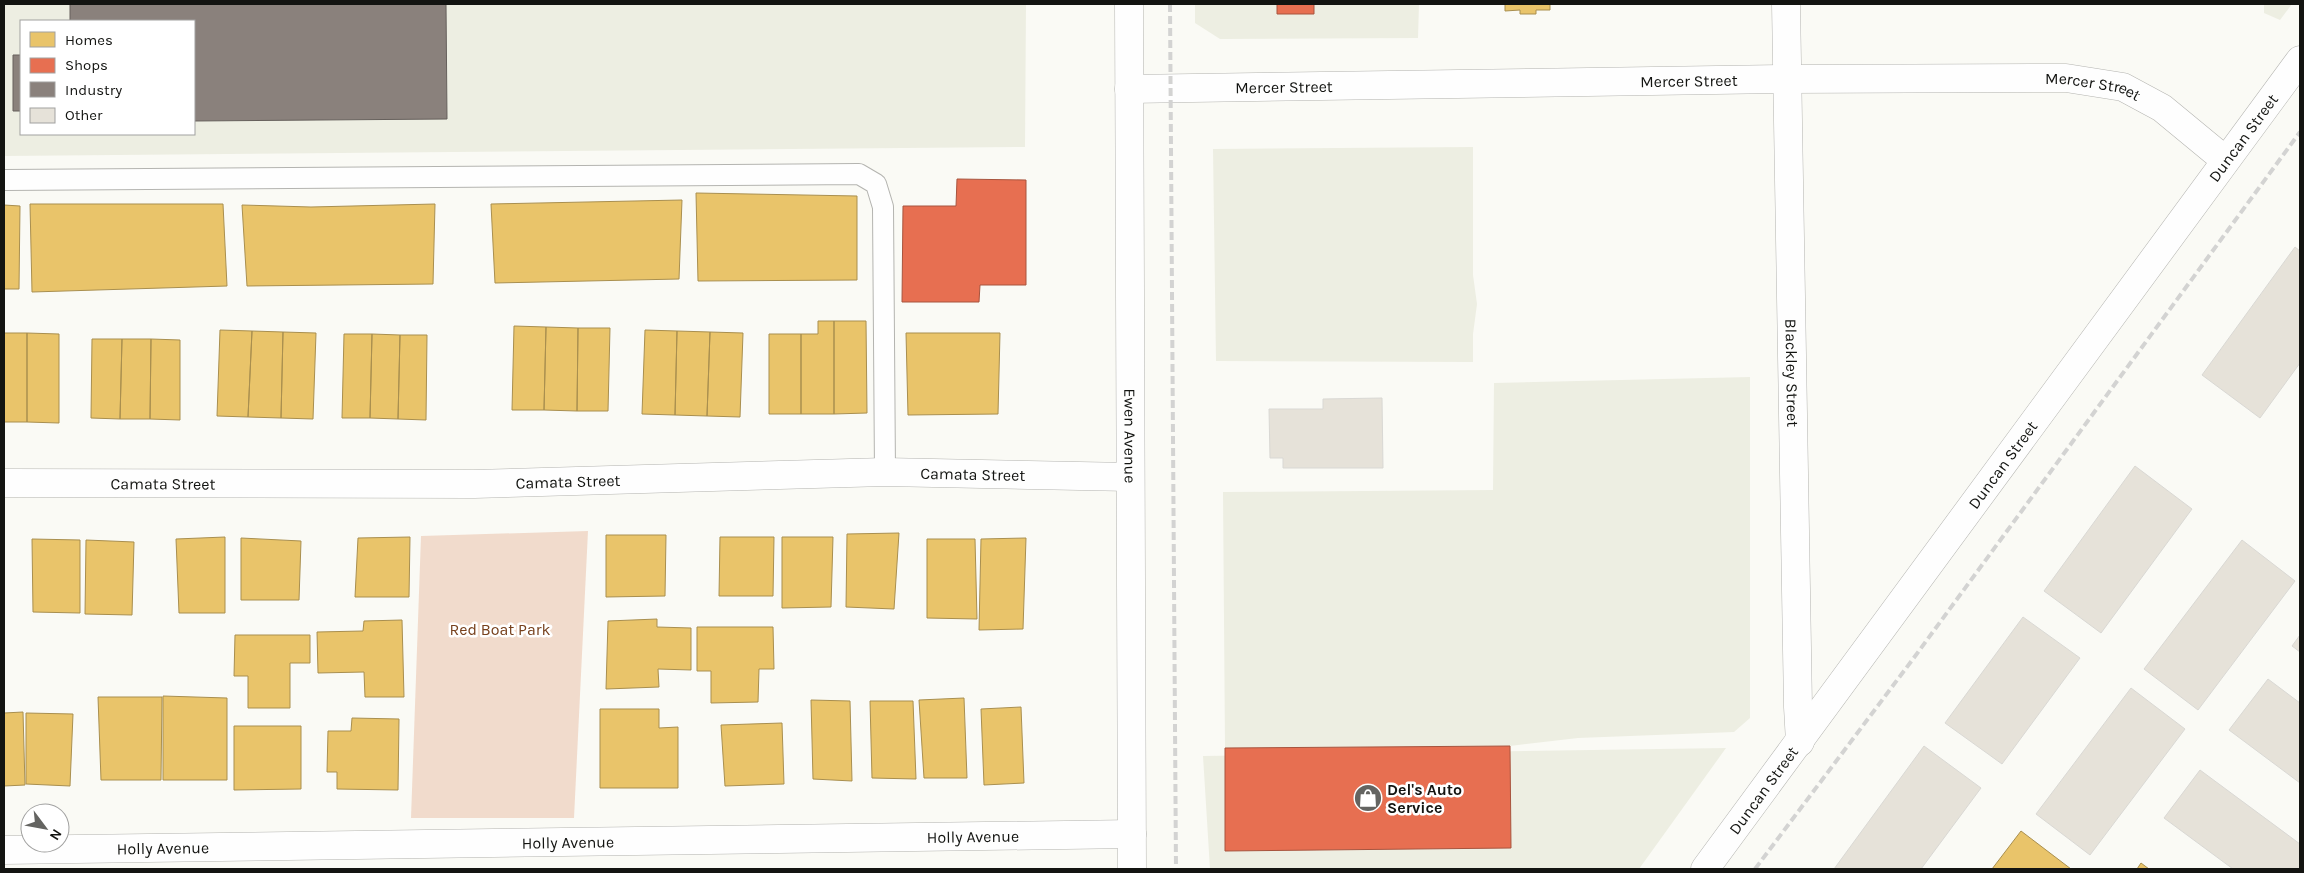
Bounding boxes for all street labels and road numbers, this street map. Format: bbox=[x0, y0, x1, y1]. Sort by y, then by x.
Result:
street label: Mercer Street bbox=[2045, 68, 2144, 104]
street label: Mercer Street bbox=[1640, 70, 1738, 91]
street label: Mercer Street bbox=[1235, 76, 1333, 97]
street label: Duncan Street bbox=[2204, 90, 2282, 185]
street label: Blackley Street bbox=[1782, 319, 1803, 427]
street label: Ewen Avenue bbox=[1121, 388, 1140, 484]
street label: Duncan Street bbox=[1964, 417, 2041, 512]
street label: Camata Street bbox=[920, 463, 1026, 484]
street label: Camata Street bbox=[515, 470, 621, 492]
street label: Camata Street bbox=[110, 474, 216, 493]
street label: Duncan Street bbox=[1724, 742, 1802, 838]
street label: Holly Avenue bbox=[927, 826, 1019, 846]
street label: Holly Avenue bbox=[522, 832, 614, 852]
street label: Holly Avenue bbox=[117, 838, 209, 858]

